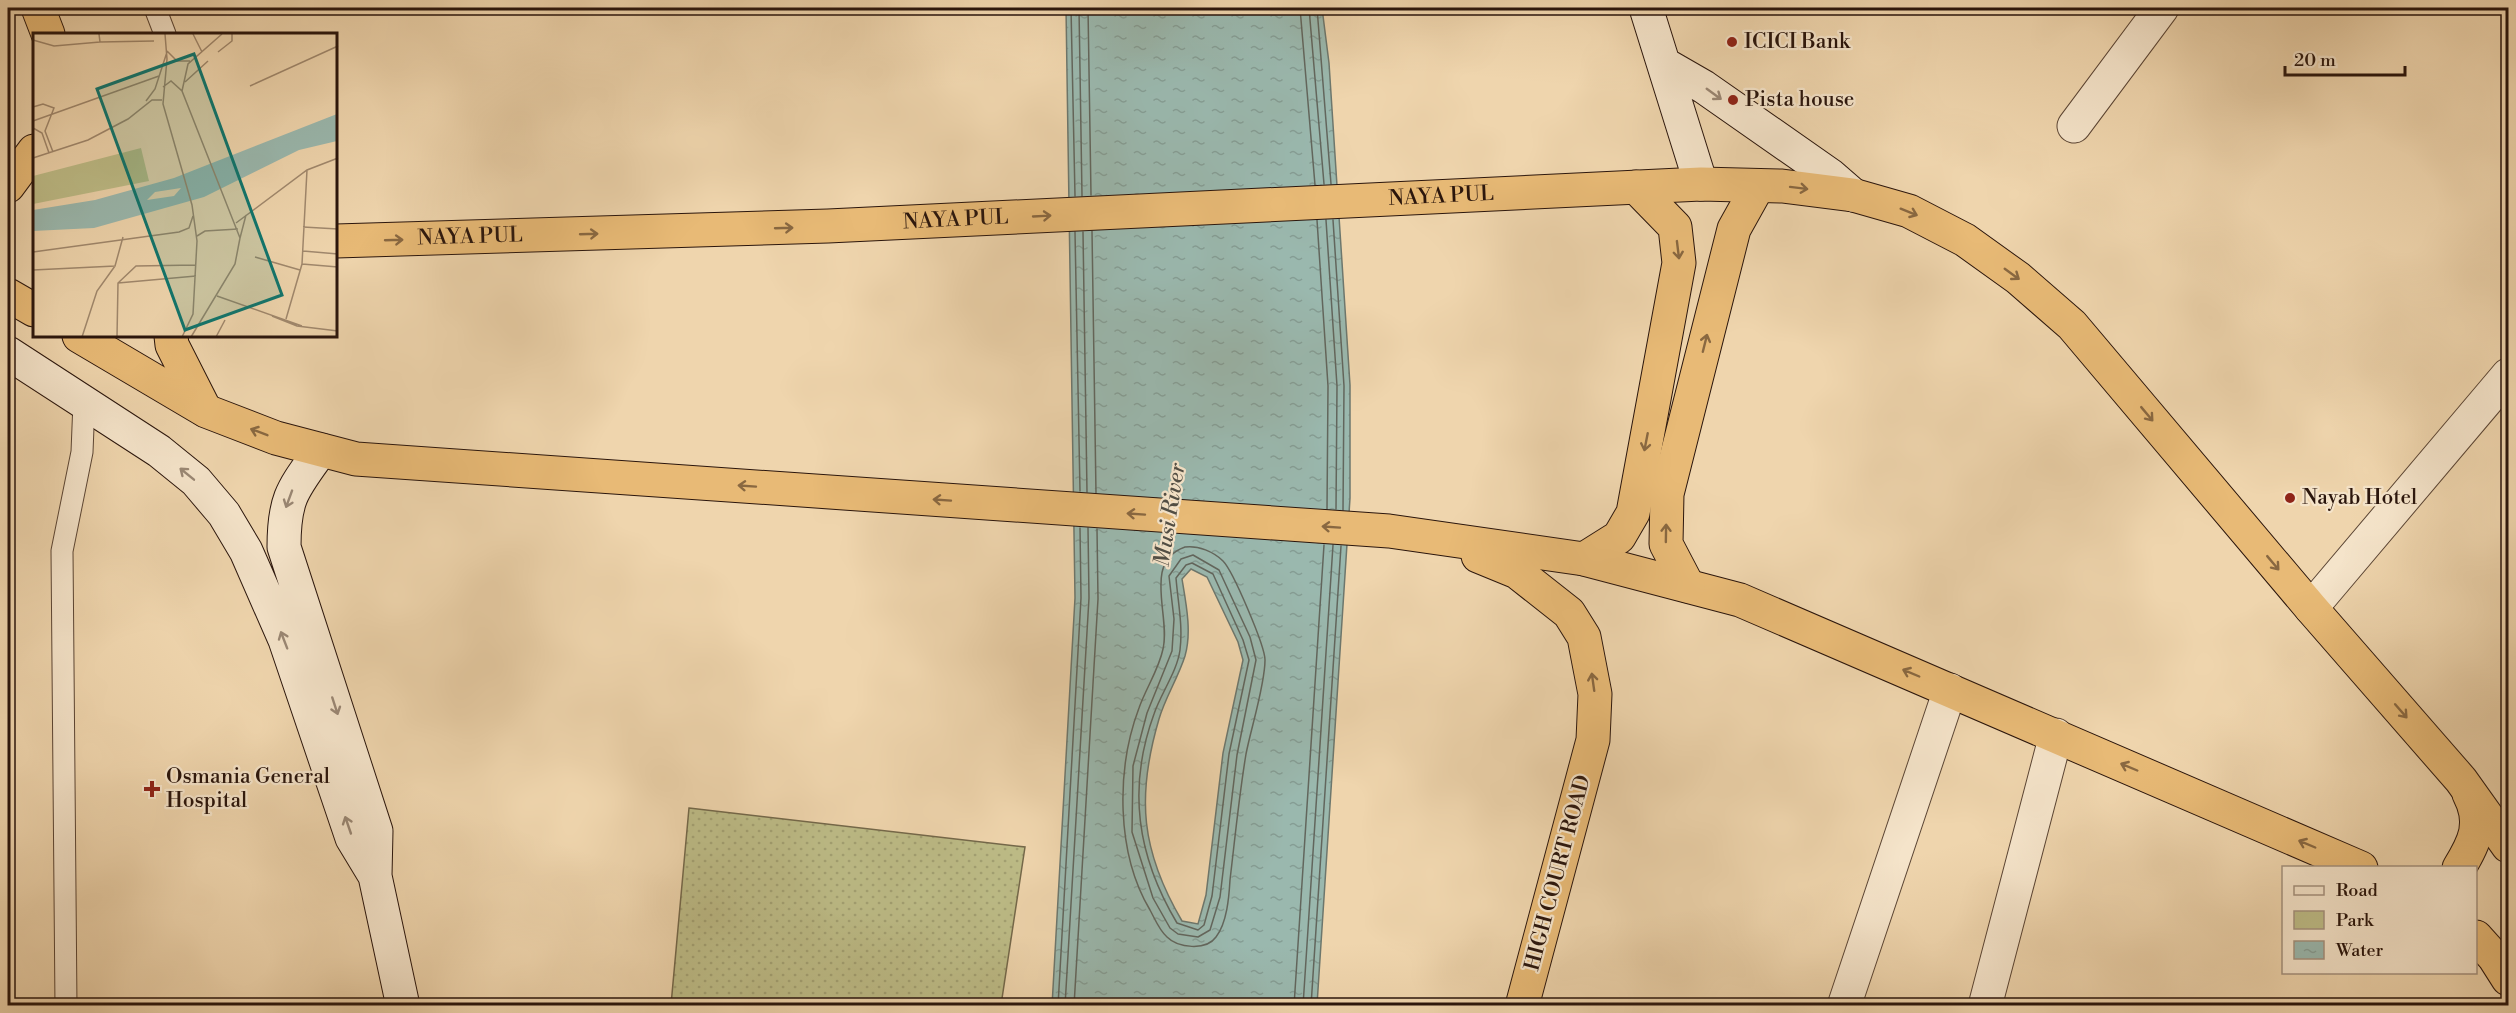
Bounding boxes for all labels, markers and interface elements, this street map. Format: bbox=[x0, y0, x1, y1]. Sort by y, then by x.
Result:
place label: ICICI Bank bbox=[1744, 29, 1851, 55]
inset map bbox=[33, 33, 338, 338]
marker: ICICI Bank bbox=[1725, 35, 1739, 49]
scale bar bbox=[2285, 39, 2405, 77]
text: 20 m bbox=[2294, 49, 2336, 72]
place label: Pista house bbox=[1745, 87, 1854, 113]
one-way arrow bbox=[1706, 88, 1722, 100]
marker: Pista house bbox=[1726, 93, 1740, 107]
street label: NAYA PUL bbox=[1388, 181, 1494, 212]
one-way arrow bbox=[1789, 183, 1809, 194]
street label: NAYA PUL bbox=[902, 204, 1009, 235]
one-way arrow bbox=[1899, 207, 1917, 218]
one-way arrow bbox=[1032, 210, 1051, 221]
street label: NAYA PUL bbox=[417, 222, 523, 252]
one-way arrow bbox=[774, 222, 794, 233]
one-way arrow bbox=[579, 228, 599, 239]
one-way arrow bbox=[384, 234, 404, 245]
one-way arrow bbox=[1673, 240, 1684, 260]
one-way arrow bbox=[2004, 268, 2020, 281]
one-way arrow bbox=[1700, 333, 1712, 352]
one-way arrow bbox=[2140, 406, 2154, 421]
one-way arrow bbox=[251, 426, 269, 437]
one-way arrow bbox=[1640, 432, 1651, 452]
water label: Musi River bbox=[1148, 461, 1192, 569]
one-way arrow bbox=[179, 467, 195, 480]
one-way arrow bbox=[738, 481, 758, 492]
place label: Nayab Hotel bbox=[2302, 485, 2417, 511]
one-way arrow bbox=[283, 489, 294, 508]
marker: Nayab Hotel bbox=[2283, 491, 2297, 505]
one-way arrow bbox=[932, 494, 952, 505]
one-way arrow bbox=[1127, 508, 1147, 519]
one-way arrow bbox=[1321, 521, 1341, 532]
one-way arrow bbox=[1660, 523, 1672, 543]
one-way arrow bbox=[2266, 555, 2280, 570]
one-way arrow bbox=[278, 631, 289, 650]
one-way arrow bbox=[1902, 667, 1920, 678]
one-way arrow bbox=[1588, 673, 1599, 692]
one-way arrow bbox=[330, 696, 341, 715]
one-way arrow bbox=[2394, 703, 2408, 718]
one-way arrow bbox=[2120, 761, 2138, 772]
place label: Osmania General Hospital bbox=[166, 764, 330, 814]
street label: HIGH COURT ROAD bbox=[1519, 772, 1597, 974]
marker: Osmania General Hospital bbox=[143, 780, 161, 798]
one-way arrow bbox=[341, 816, 352, 834]
one-way arrow bbox=[2299, 838, 2317, 849]
legend bbox=[2282, 866, 2477, 974]
text: Road bbox=[2336, 879, 2379, 902]
text: Park bbox=[2336, 909, 2375, 932]
text: Water bbox=[2335, 939, 2384, 962]

